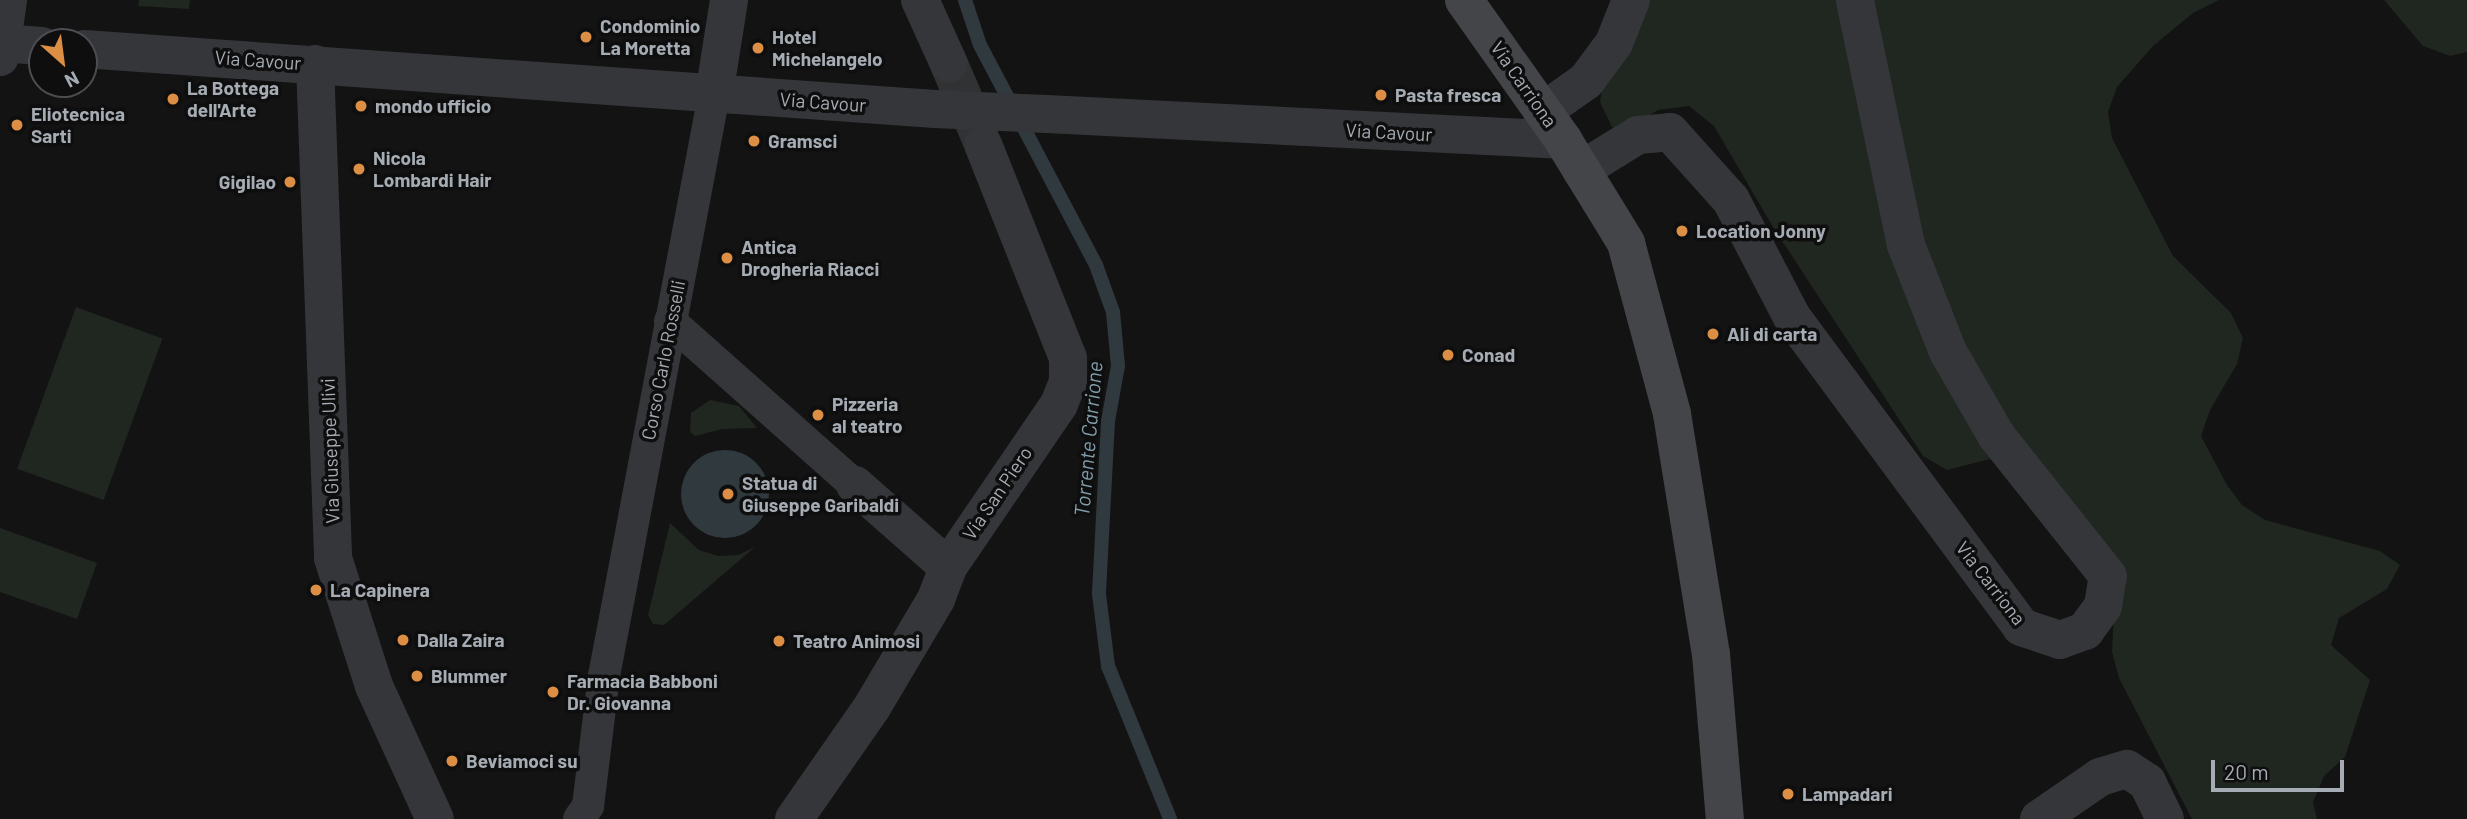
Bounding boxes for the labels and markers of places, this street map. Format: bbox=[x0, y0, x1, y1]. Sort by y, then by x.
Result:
place label: Condominio La Moretta bbox=[600, 15, 700, 59]
place label: Hotel Michelangelo bbox=[772, 26, 883, 70]
marker: Condominio La Moretta bbox=[578, 29, 594, 45]
marker: Hotel Michelangelo bbox=[750, 40, 766, 56]
place label: La Bottega dell'Arte bbox=[187, 77, 279, 121]
place label: Pasta fresca bbox=[1395, 84, 1501, 106]
marker: Pasta fresca bbox=[1373, 87, 1389, 103]
marker: La Bottega dell'Arte bbox=[165, 91, 181, 107]
place label: mondo ufficio bbox=[375, 95, 491, 117]
marker: mondo ufficio bbox=[353, 98, 369, 114]
place label: Eliotecnica Sarti bbox=[31, 103, 125, 147]
marker: Eliotecnica Sarti bbox=[9, 117, 25, 133]
place label: Gramsci bbox=[768, 130, 837, 152]
marker: Gramsci bbox=[746, 133, 762, 149]
place label: Nicola Lombardi Hair bbox=[373, 147, 492, 191]
marker: Nicola Lombardi Hair bbox=[351, 161, 367, 177]
place label: Gigilao bbox=[219, 171, 276, 193]
marker: Gigilao bbox=[282, 174, 298, 190]
place label: Location Jonny bbox=[1696, 220, 1826, 242]
marker: Location Jonny bbox=[1674, 223, 1690, 239]
place label: Antica Drogheria Riacci bbox=[741, 236, 879, 280]
marker: Antica Drogheria Riacci bbox=[719, 250, 735, 266]
place label: Ali di carta bbox=[1727, 323, 1817, 345]
marker: Ali di carta bbox=[1705, 326, 1721, 342]
place label: Conad bbox=[1462, 344, 1515, 366]
marker: Conad bbox=[1440, 347, 1456, 363]
place label: Pizzeria al teatro bbox=[832, 393, 902, 437]
marker: Pizzeria al teatro bbox=[810, 407, 826, 423]
place label: Statua di Giuseppe Garibaldi bbox=[742, 472, 899, 516]
marker: Statua di Giuseppe Garibaldi bbox=[720, 486, 736, 502]
place label: La Capinera bbox=[330, 579, 430, 601]
marker: La Capinera bbox=[308, 582, 324, 598]
place label: Dalla Zaira bbox=[417, 629, 504, 651]
place label: Teatro Animosi bbox=[793, 630, 920, 652]
marker: Dalla Zaira bbox=[395, 632, 411, 648]
marker: Teatro Animosi bbox=[771, 633, 787, 649]
place label: Blummer bbox=[431, 665, 507, 687]
marker: Blummer bbox=[409, 668, 425, 684]
place label: Farmacia Babboni Dr. Giovanna bbox=[567, 670, 718, 714]
marker: Farmacia Babboni Dr. Giovanna bbox=[545, 684, 561, 700]
place label: Beviamoci su bbox=[466, 750, 578, 772]
marker: Beviamoci su bbox=[444, 753, 460, 769]
place label: Lampadari bbox=[1802, 783, 1892, 805]
marker: Lampadari bbox=[1780, 786, 1796, 802]

